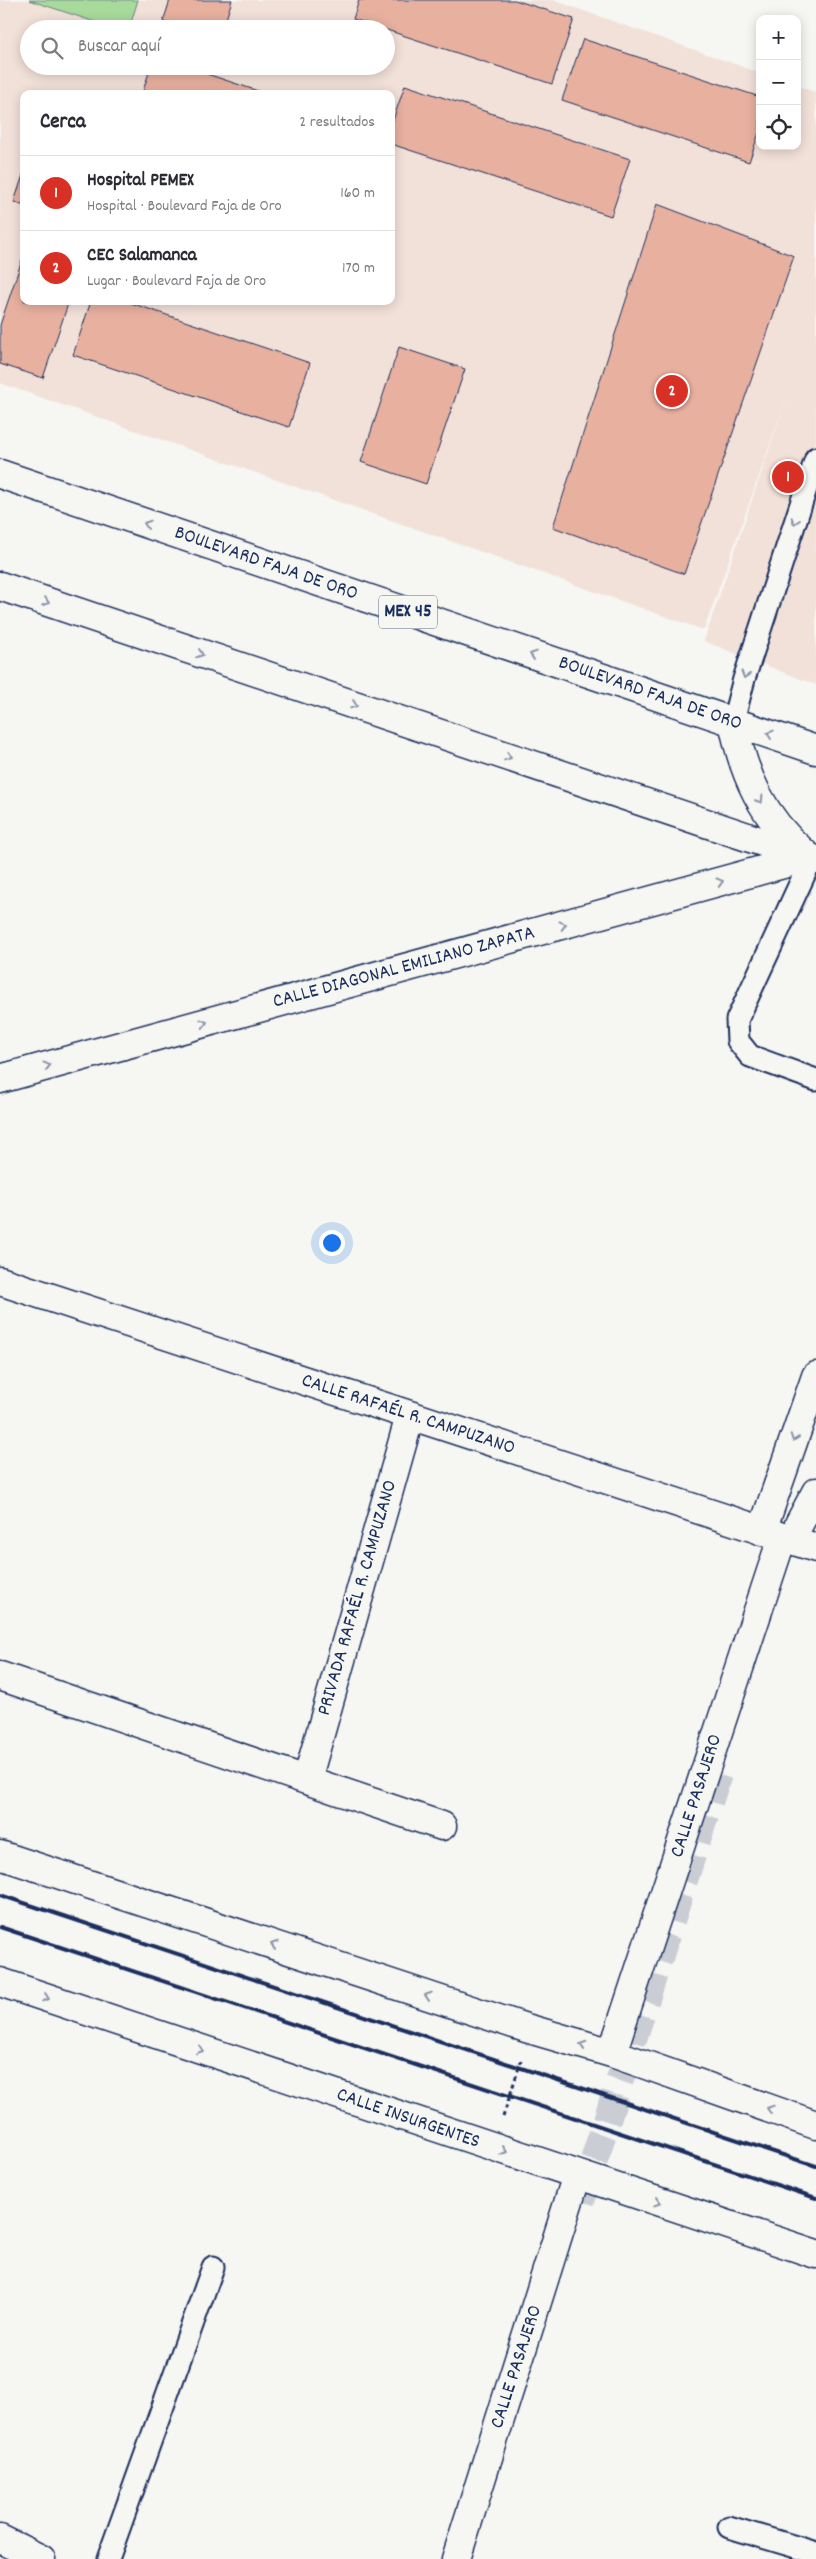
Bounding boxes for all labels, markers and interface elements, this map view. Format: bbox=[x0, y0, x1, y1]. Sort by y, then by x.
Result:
map controls bbox=[756, 15, 801, 150]
button: + bbox=[756, 15, 801, 60]
search box bbox=[20, 20, 395, 75]
icon: search bbox=[38, 34, 66, 62]
text: Buscar aquí bbox=[78, 34, 160, 61]
button: − bbox=[756, 60, 801, 105]
button: locate bbox=[756, 105, 801, 150]
text: Cerca bbox=[40, 108, 86, 138]
text: 2 resultados bbox=[299, 111, 375, 134]
text: Hospital PEMEX bbox=[87, 168, 194, 195]
text: 1 bbox=[54, 182, 58, 205]
text: 160 m bbox=[340, 182, 375, 205]
text: Hospital · Boulevard Faja de Oro bbox=[87, 195, 282, 218]
text: CEC Salamanca bbox=[87, 243, 197, 270]
text: 2 bbox=[53, 257, 60, 280]
text: 170 m bbox=[342, 257, 375, 280]
text: Lugar · Boulevard Faja de Oro bbox=[87, 270, 266, 293]
pin: 2 bbox=[656, 372, 688, 410]
pin: 1 bbox=[772, 458, 804, 496]
one-way arrow bbox=[791, 516, 801, 525]
street label: BOULEVARD FAJA DE ORO bbox=[171, 519, 361, 609]
one-way arrow bbox=[143, 520, 152, 530]
one-way arrow bbox=[42, 596, 50, 606]
road number: MEX 45 bbox=[379, 596, 437, 628]
one-way arrow bbox=[196, 648, 204, 658]
street label: BOULEVARD FAJA DE ORO bbox=[555, 649, 745, 739]
one-way arrow bbox=[529, 650, 538, 660]
one-way arrow bbox=[740, 671, 750, 679]
one-way arrow bbox=[350, 699, 358, 709]
one-way arrow bbox=[766, 730, 775, 740]
one-way arrow bbox=[504, 751, 512, 761]
one-way arrow bbox=[753, 795, 763, 804]
one-way arrow bbox=[715, 877, 723, 887]
street label: CALLE DIAGONAL EMILIANO ZAPATA bbox=[270, 919, 538, 1017]
one-way arrow bbox=[558, 920, 566, 930]
one-way arrow bbox=[199, 1019, 207, 1029]
one-way arrow bbox=[42, 1062, 51, 1072]
your location bbox=[319, 1230, 345, 1256]
street label: CALLE RAFAÉL R. CAMPUZANO bbox=[298, 1367, 518, 1463]
one-way arrow bbox=[790, 1433, 800, 1442]
street label: PRIVADA RAFAÉL R. CAMPUZANO bbox=[311, 1477, 405, 1719]
street label: CALLE PASAJERO bbox=[664, 1731, 730, 1861]
one-way arrow bbox=[270, 1941, 279, 1951]
one-way arrow bbox=[425, 1991, 433, 2001]
one-way arrow bbox=[42, 1992, 50, 2002]
one-way arrow bbox=[579, 2040, 588, 2050]
one-way arrow bbox=[196, 2044, 204, 2054]
street label: CALLE INSURGENTES bbox=[332, 2081, 484, 2157]
one-way arrow bbox=[766, 2104, 775, 2114]
one-way arrow bbox=[499, 2146, 507, 2156]
one-way arrow bbox=[653, 2196, 662, 2206]
street label: CALLE PASAJERO bbox=[484, 2302, 550, 2432]

